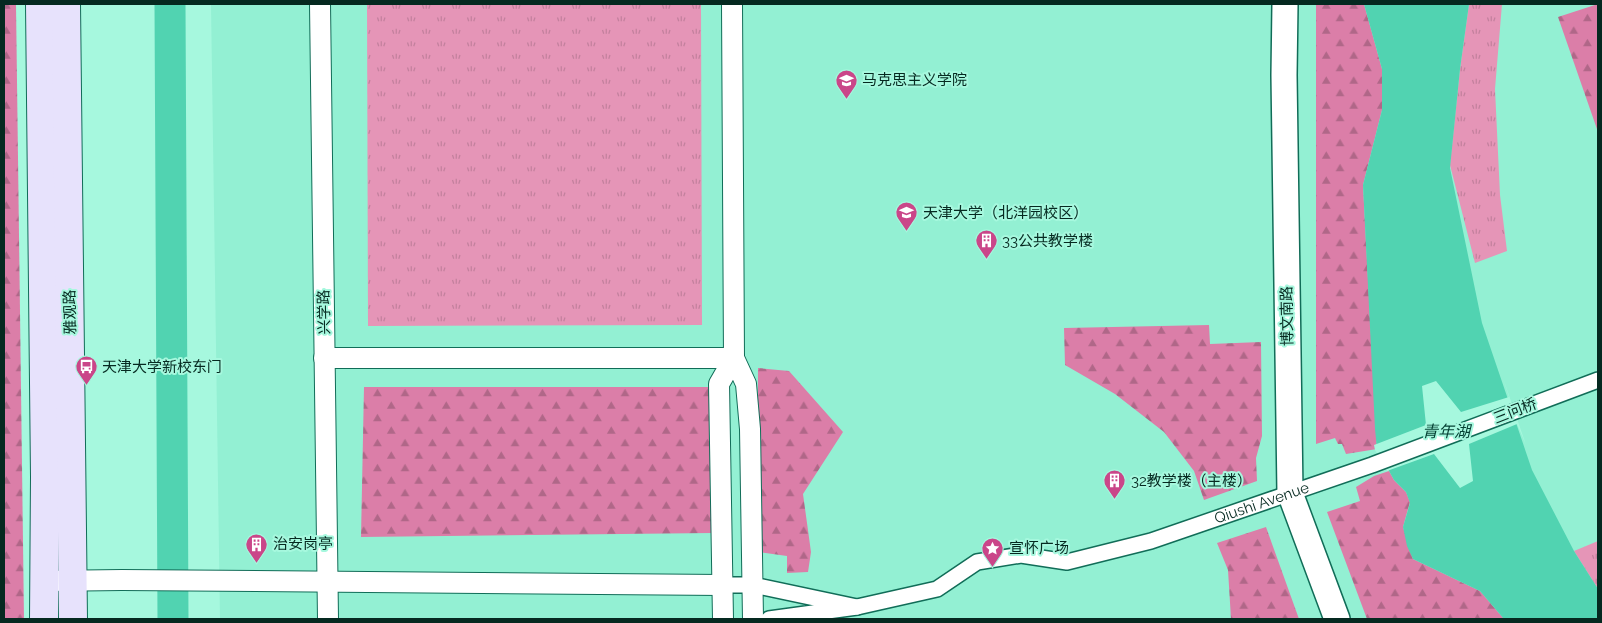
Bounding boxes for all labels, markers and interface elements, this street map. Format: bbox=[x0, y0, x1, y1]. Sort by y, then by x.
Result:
school or university icon: 马克思主义学院 bbox=[834, 68, 858, 99]
place label: 马克思主义学院 bbox=[862, 71, 967, 89]
school or university icon: 天津大学（北洋园校区） bbox=[895, 201, 919, 232]
place label: 天津大学（北洋园校区） bbox=[923, 204, 1088, 222]
building icon: 33公共教学楼 bbox=[974, 229, 998, 260]
place label: 33公共教学楼 bbox=[1002, 232, 1093, 250]
street label: 博文南路 bbox=[1277, 286, 1297, 346]
street label: 雅观路 bbox=[61, 289, 79, 335]
street label: 兴学路 bbox=[315, 289, 333, 335]
bus stop icon: 天津大学新校东门 bbox=[74, 355, 98, 386]
place label: 天津大学新校东门 bbox=[102, 358, 222, 376]
street label: 三问桥 bbox=[1491, 395, 1539, 427]
water label: 青年湖 bbox=[1422, 422, 1473, 441]
building icon: 32教学楼（主楼） bbox=[1103, 469, 1127, 500]
place label: 32教学楼（主楼） bbox=[1131, 472, 1252, 490]
street label: Qiushi Avenue bbox=[1212, 478, 1312, 528]
building icon: 治安岗亭 bbox=[245, 532, 269, 563]
place label: 治安岗亭 bbox=[273, 535, 333, 553]
place icon: 宣怀广场 bbox=[981, 536, 1005, 567]
place label: 宣怀广场 bbox=[1009, 539, 1069, 557]

